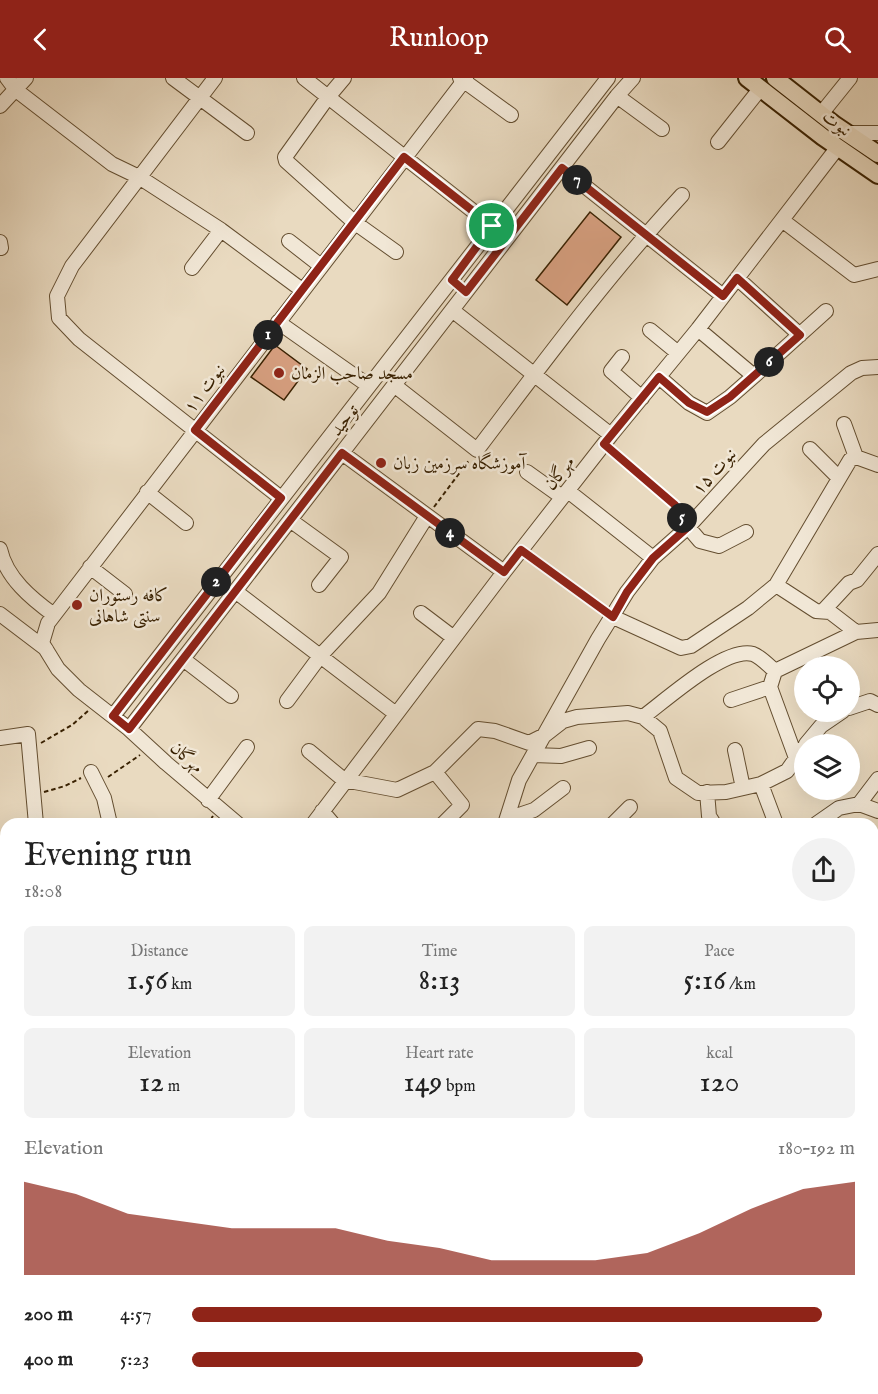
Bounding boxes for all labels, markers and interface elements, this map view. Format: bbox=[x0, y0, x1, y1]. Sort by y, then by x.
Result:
text: Runloop bbox=[389, 22, 489, 56]
icon: back bbox=[24, 23, 57, 56]
icon: search bbox=[821, 23, 854, 56]
street label: نبوت bbox=[817, 106, 855, 143]
pin: 7 bbox=[562, 165, 592, 195]
text: 7 bbox=[573, 170, 581, 190]
pin bbox=[466, 200, 517, 251]
icon: arrive bbox=[475, 209, 508, 242]
pin: 1 bbox=[253, 320, 283, 350]
text: 1 bbox=[265, 325, 271, 345]
pin: 6 bbox=[754, 347, 784, 377]
text: 6 bbox=[766, 352, 772, 372]
street label: نبوت ۱۱ bbox=[179, 360, 231, 418]
place label: مسجد صاحب الزمان bbox=[291, 363, 413, 386]
marker: مسجد صاحب الزمان bbox=[272, 366, 286, 380]
street label: توحید bbox=[326, 400, 365, 442]
street label: نبوت ۱۵ bbox=[688, 444, 742, 500]
place label: آموزشگاه سرزمین زبان bbox=[393, 451, 528, 476]
street label: مهرگان bbox=[539, 451, 581, 496]
marker: آموزشگاه سرزمین زبان bbox=[374, 456, 388, 470]
pin: 5 bbox=[667, 503, 697, 533]
text: 5 bbox=[679, 508, 685, 528]
pin: 4 bbox=[435, 518, 465, 548]
text: 4 bbox=[446, 523, 454, 543]
pin: 2 bbox=[201, 567, 231, 597]
text: 2 bbox=[212, 572, 220, 592]
place label: کافه رستوران سنتی شاهانی bbox=[89, 585, 168, 629]
marker: کافه رستوران سنتی شاهانی bbox=[70, 598, 84, 612]
map controls bbox=[794, 656, 860, 800]
button: locate bbox=[794, 656, 860, 722]
button: layers bbox=[794, 734, 860, 800]
street label: مهرگان bbox=[164, 736, 208, 779]
text: Evening run bbox=[24, 835, 192, 877]
button: share bbox=[792, 838, 855, 901]
text: 18:08 bbox=[24, 879, 62, 904]
text: Distance bbox=[131, 942, 188, 962]
text: Time bbox=[422, 942, 457, 962]
text: Pace bbox=[704, 942, 735, 962]
text: 1.56 bbox=[127, 962, 168, 1000]
text: 8:13 bbox=[418, 962, 461, 1000]
text: 5:16 bbox=[683, 962, 726, 1000]
text: km bbox=[168, 975, 192, 995]
text: /km bbox=[726, 975, 756, 995]
text: Elevation bbox=[128, 1044, 191, 1064]
text: Heart rate bbox=[405, 1044, 474, 1064]
text: kcal bbox=[706, 1044, 733, 1064]
text: 12 bbox=[139, 1064, 164, 1102]
text: 149 bbox=[403, 1064, 442, 1102]
text: 120 bbox=[700, 1064, 740, 1102]
text: m bbox=[164, 1077, 180, 1097]
text: bpm bbox=[442, 1077, 476, 1097]
text: Elevation bbox=[24, 1136, 103, 1161]
text: 180–192 m bbox=[778, 1136, 855, 1161]
text: 200 m bbox=[24, 1302, 73, 1327]
text: 4:57 bbox=[120, 1302, 152, 1327]
text: 400 m bbox=[24, 1347, 73, 1372]
text: 5:23 bbox=[120, 1347, 149, 1372]

